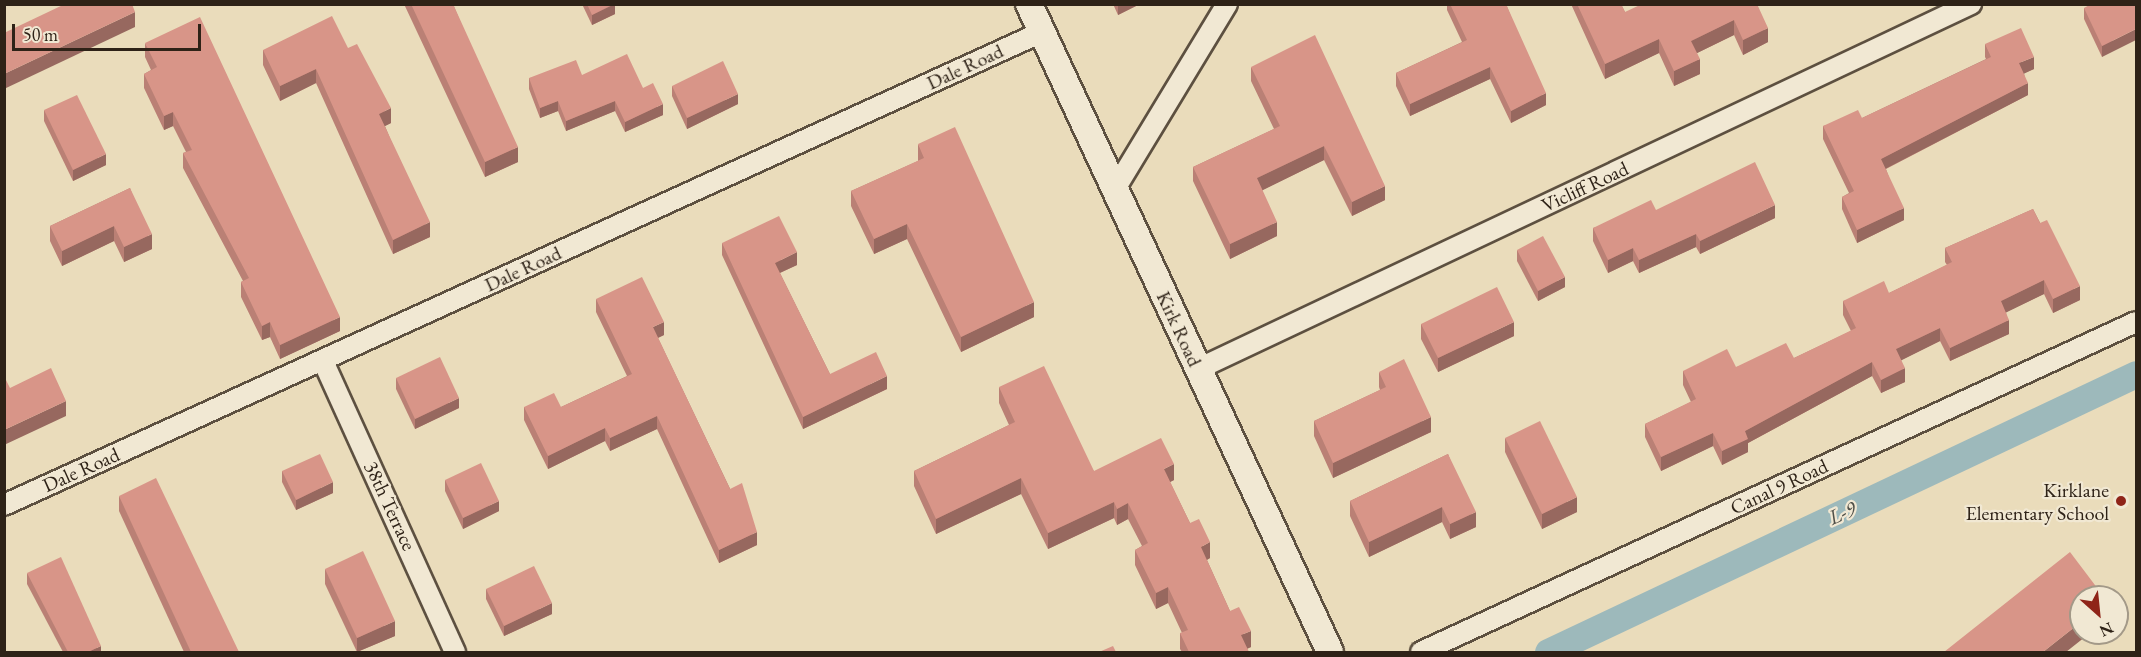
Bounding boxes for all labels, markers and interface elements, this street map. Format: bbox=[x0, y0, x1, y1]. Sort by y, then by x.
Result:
scale bar bbox=[15, 12, 204, 50]
text: 50 m bbox=[23, 23, 58, 46]
street label: Dale Road bbox=[923, 39, 1007, 95]
street label: Vicliff Road bbox=[1538, 156, 1632, 218]
street label: Dale Road bbox=[481, 241, 565, 297]
street label: Kirk Road bbox=[1151, 287, 1207, 371]
street label: Dale Road bbox=[39, 442, 123, 498]
street label: Canal 9 Road bbox=[1726, 454, 1832, 520]
street label: 38th Terrace bbox=[359, 458, 421, 554]
place label: Kirklane Elementary School bbox=[1965, 478, 2109, 525]
marker: Kirklane Elementary School bbox=[2114, 494, 2128, 508]
water label: L-9 bbox=[1824, 496, 1860, 530]
north arrow bbox=[2069, 585, 2129, 645]
text: N bbox=[2096, 617, 2117, 642]

